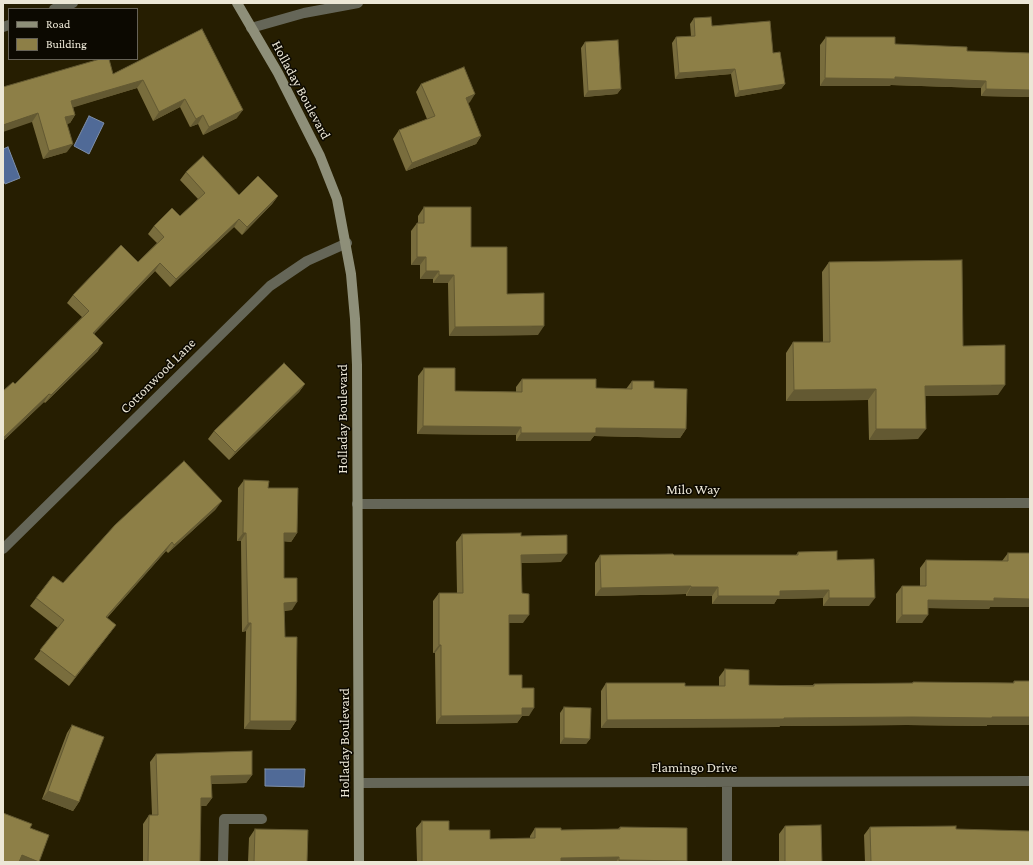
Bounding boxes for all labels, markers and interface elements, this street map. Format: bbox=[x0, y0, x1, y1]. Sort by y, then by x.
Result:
legend bbox=[8, 8, 138, 60]
text: Road bbox=[46, 17, 70, 31]
text: Building bbox=[46, 37, 87, 51]
street label: Holladay Boulevard bbox=[268, 38, 334, 142]
street label: Cottonwood Lane bbox=[117, 335, 199, 417]
street label: Holladay Boulevard bbox=[335, 364, 351, 474]
street label: Milo Way bbox=[666, 482, 720, 498]
street label: Holladay Boulevard bbox=[337, 688, 353, 798]
street label: Flamingo Drive bbox=[651, 760, 737, 776]

